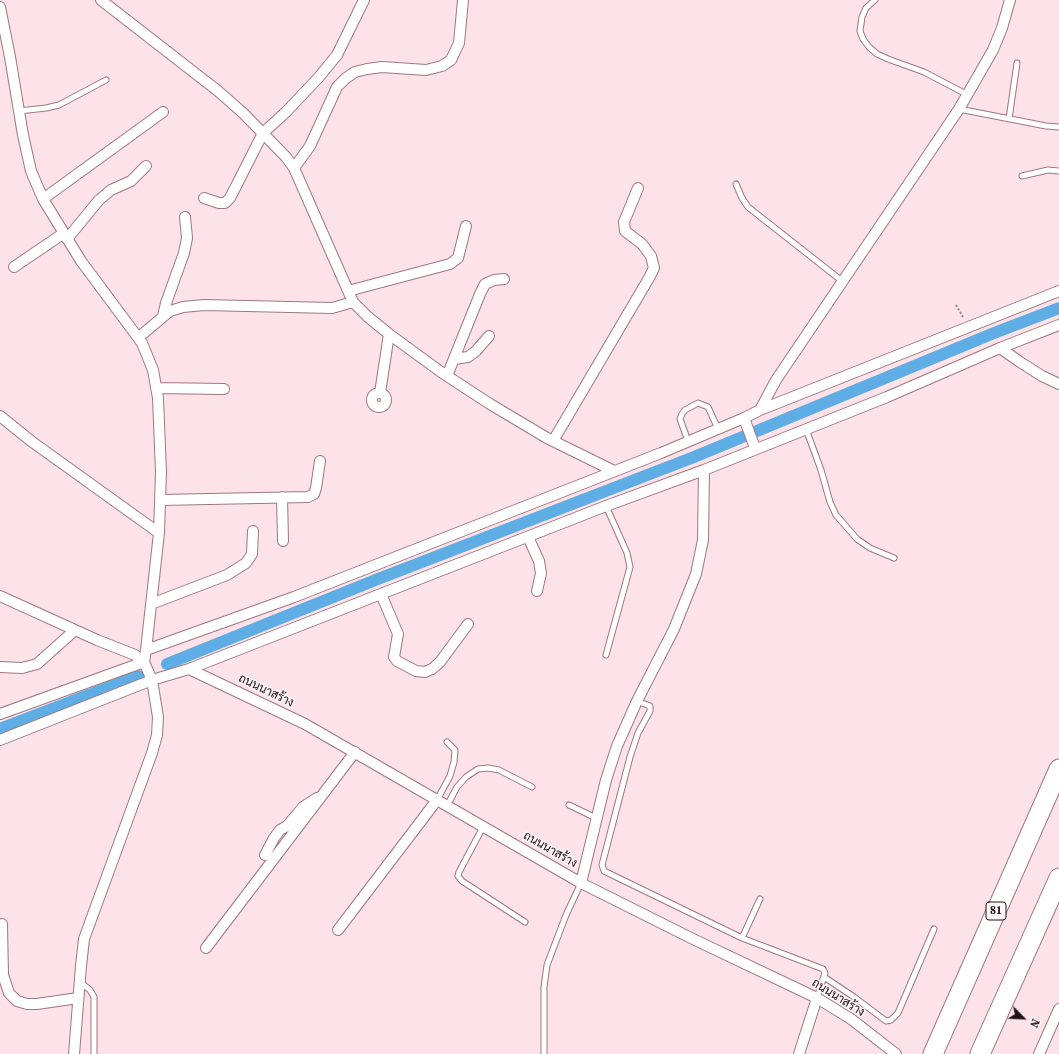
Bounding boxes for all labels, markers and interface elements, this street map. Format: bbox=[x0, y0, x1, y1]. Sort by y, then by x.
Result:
street label: ถนนนาสร้าง bbox=[236, 671, 296, 711]
street label: ถนนนาสร้าง bbox=[521, 829, 579, 871]
road number: 81 bbox=[986, 902, 1006, 920]
street label: ถนนนาสร้าง bbox=[809, 976, 867, 1020]
north arrow bbox=[1003, 998, 1043, 1038]
text: N bbox=[1026, 1016, 1043, 1030]

